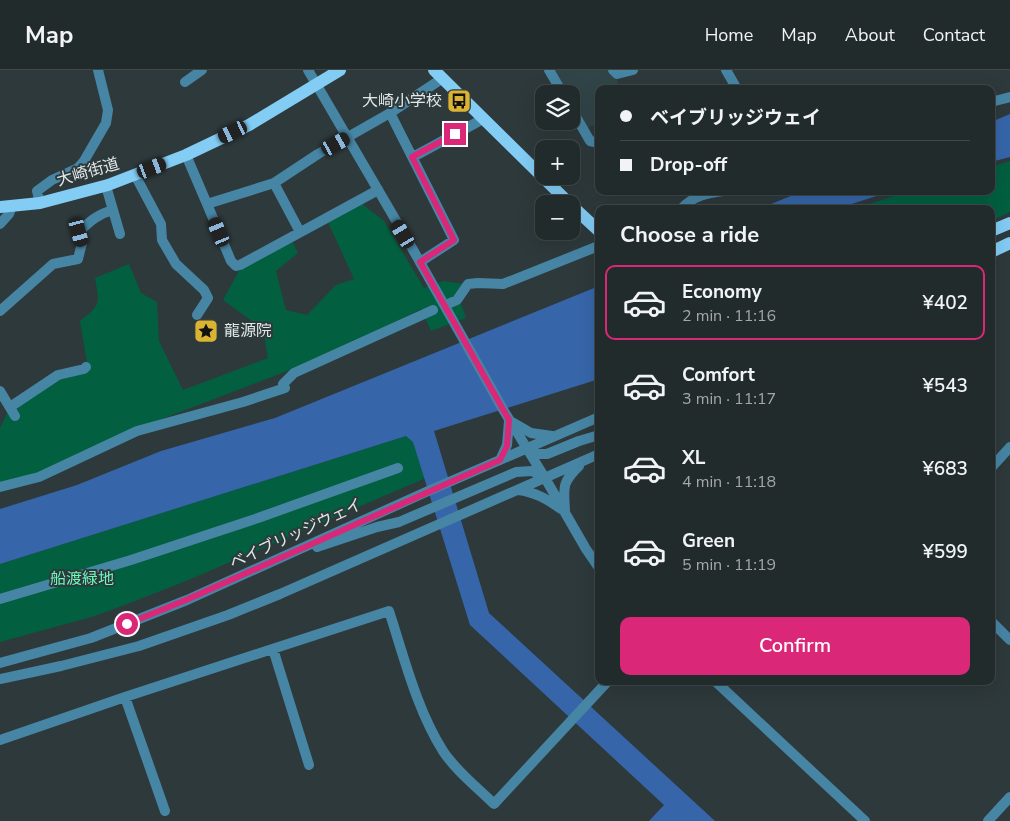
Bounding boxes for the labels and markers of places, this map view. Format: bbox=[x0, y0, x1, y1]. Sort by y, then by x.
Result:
bus stop icon: 大崎小学校 bbox=[446, 88, 472, 114]
place label: 大崎小学校 bbox=[362, 90, 442, 112]
place icon: 龍源院 bbox=[193, 318, 219, 344]
place label: 龍源院 bbox=[224, 320, 272, 342]

